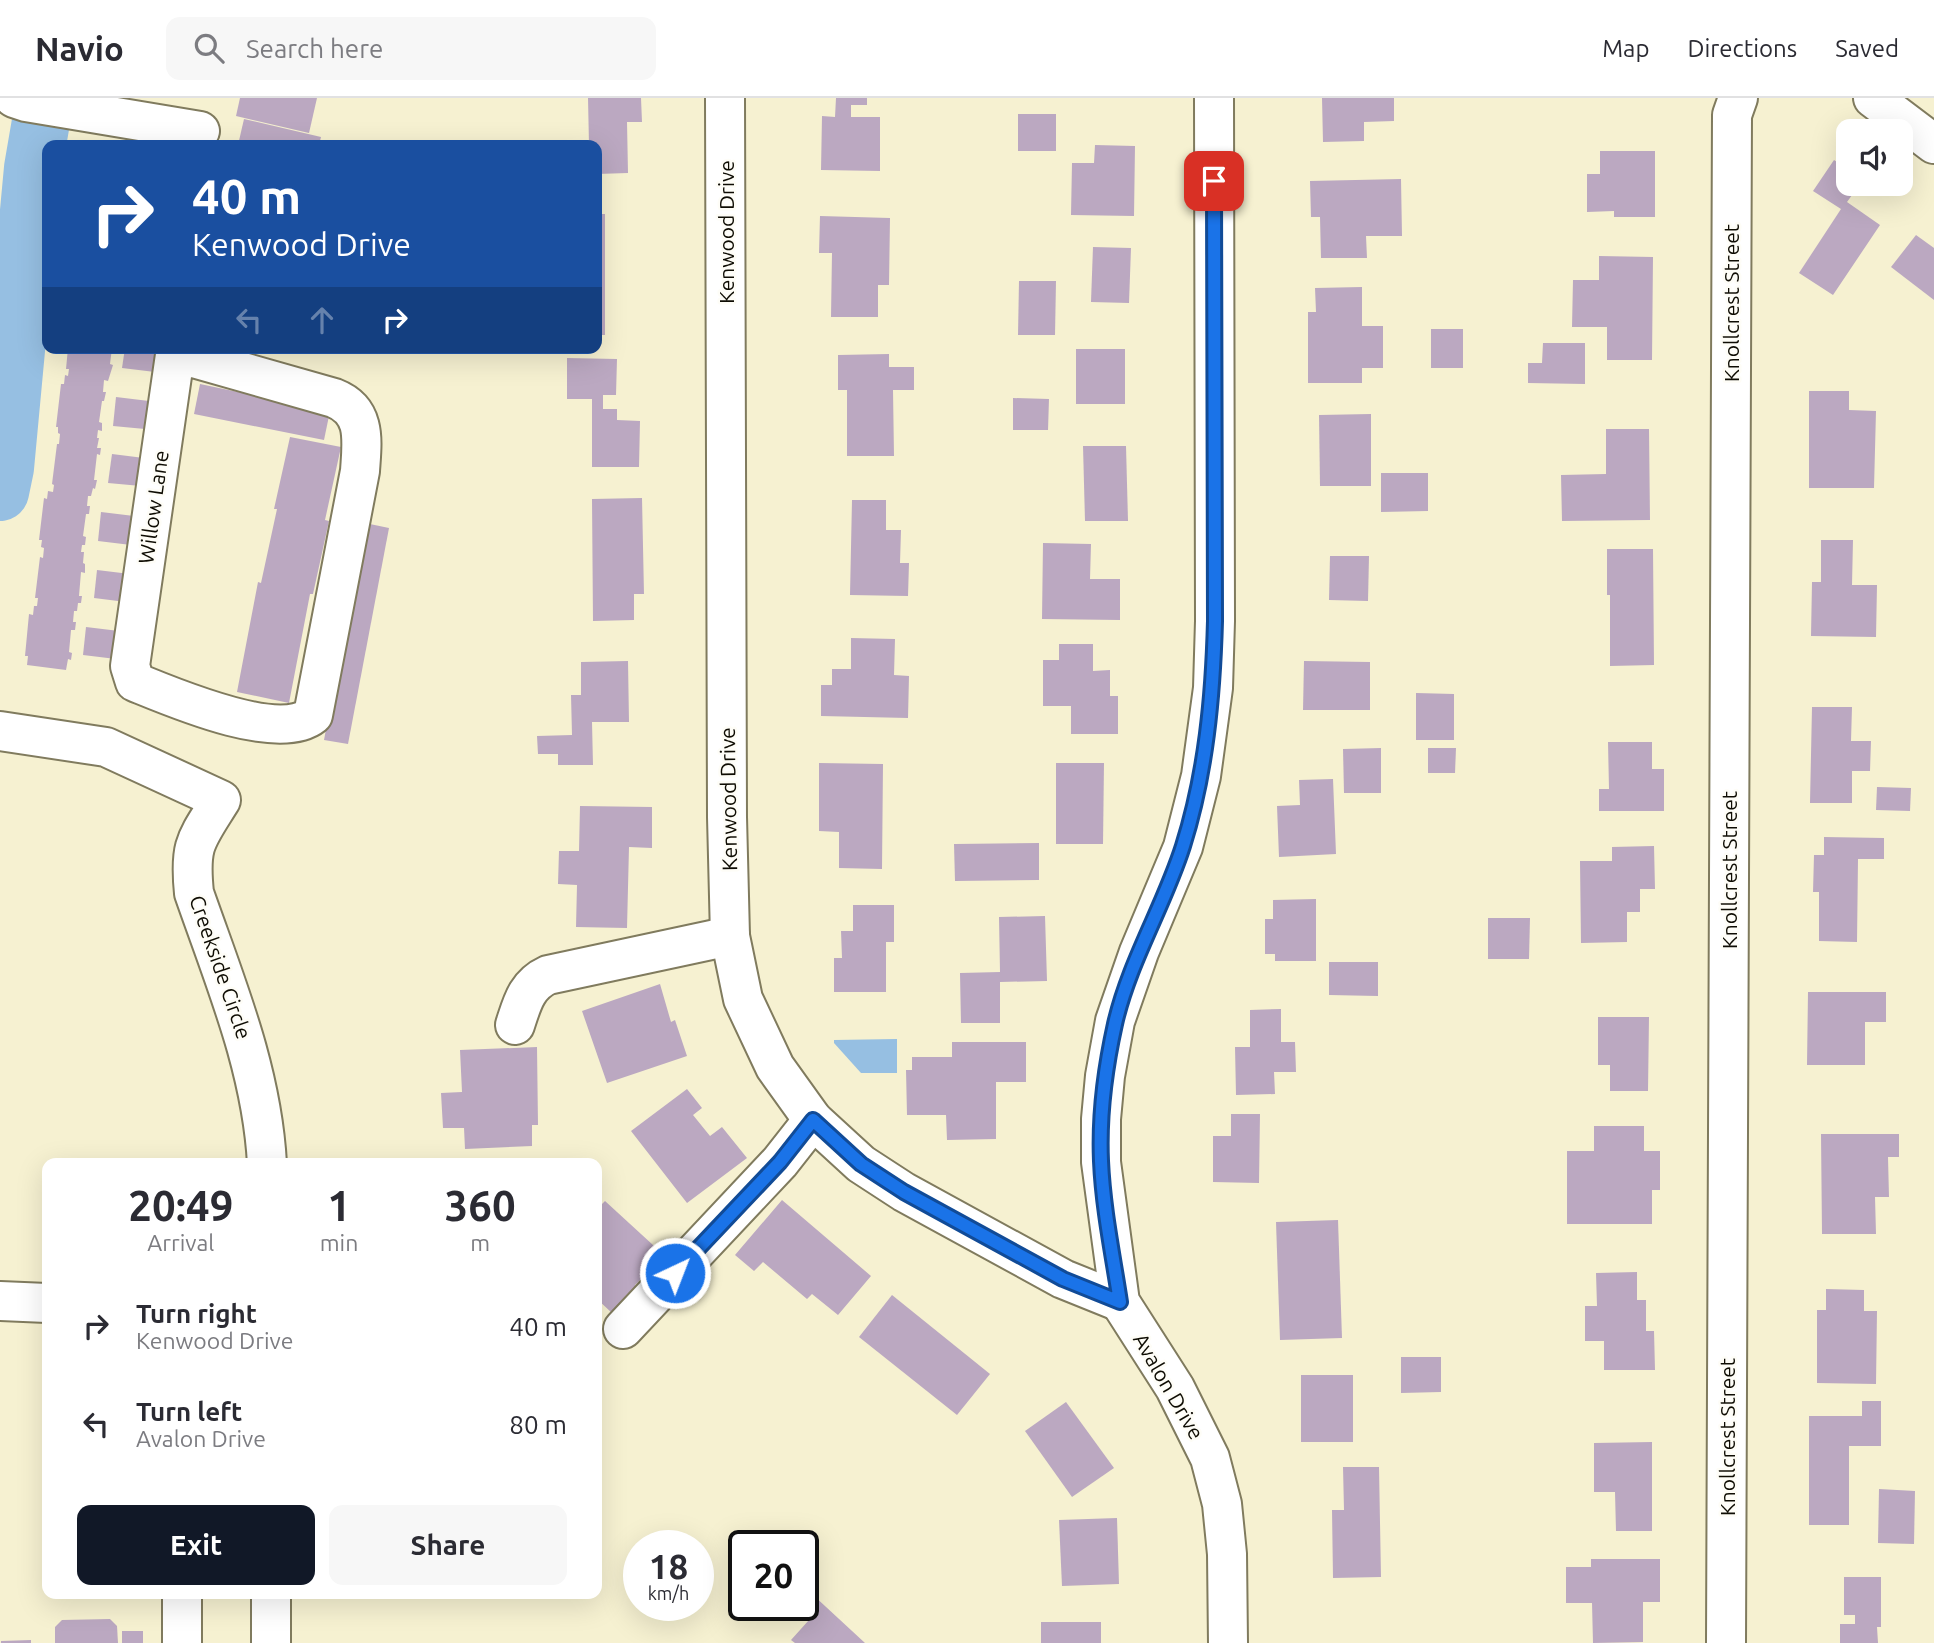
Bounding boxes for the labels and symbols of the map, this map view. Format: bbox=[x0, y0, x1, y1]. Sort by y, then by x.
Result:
pin bbox=[1184, 151, 1244, 211]
street label: Kenwood Drive bbox=[714, 160, 738, 304]
street label: Knollcrest Street bbox=[1719, 224, 1743, 382]
street label: Willow Lane bbox=[133, 449, 173, 565]
street label: Kenwood Drive bbox=[715, 727, 741, 871]
street label: Knollcrest Street bbox=[1717, 791, 1741, 949]
street label: Creekside Circle bbox=[185, 892, 257, 1042]
position arrow bbox=[638, 1236, 712, 1310]
street label: Avalon Drive bbox=[1129, 1329, 1209, 1443]
street label: Knollcrest Street bbox=[1715, 1358, 1739, 1516]
speed limit sign: 20 bbox=[728, 1530, 819, 1621]

